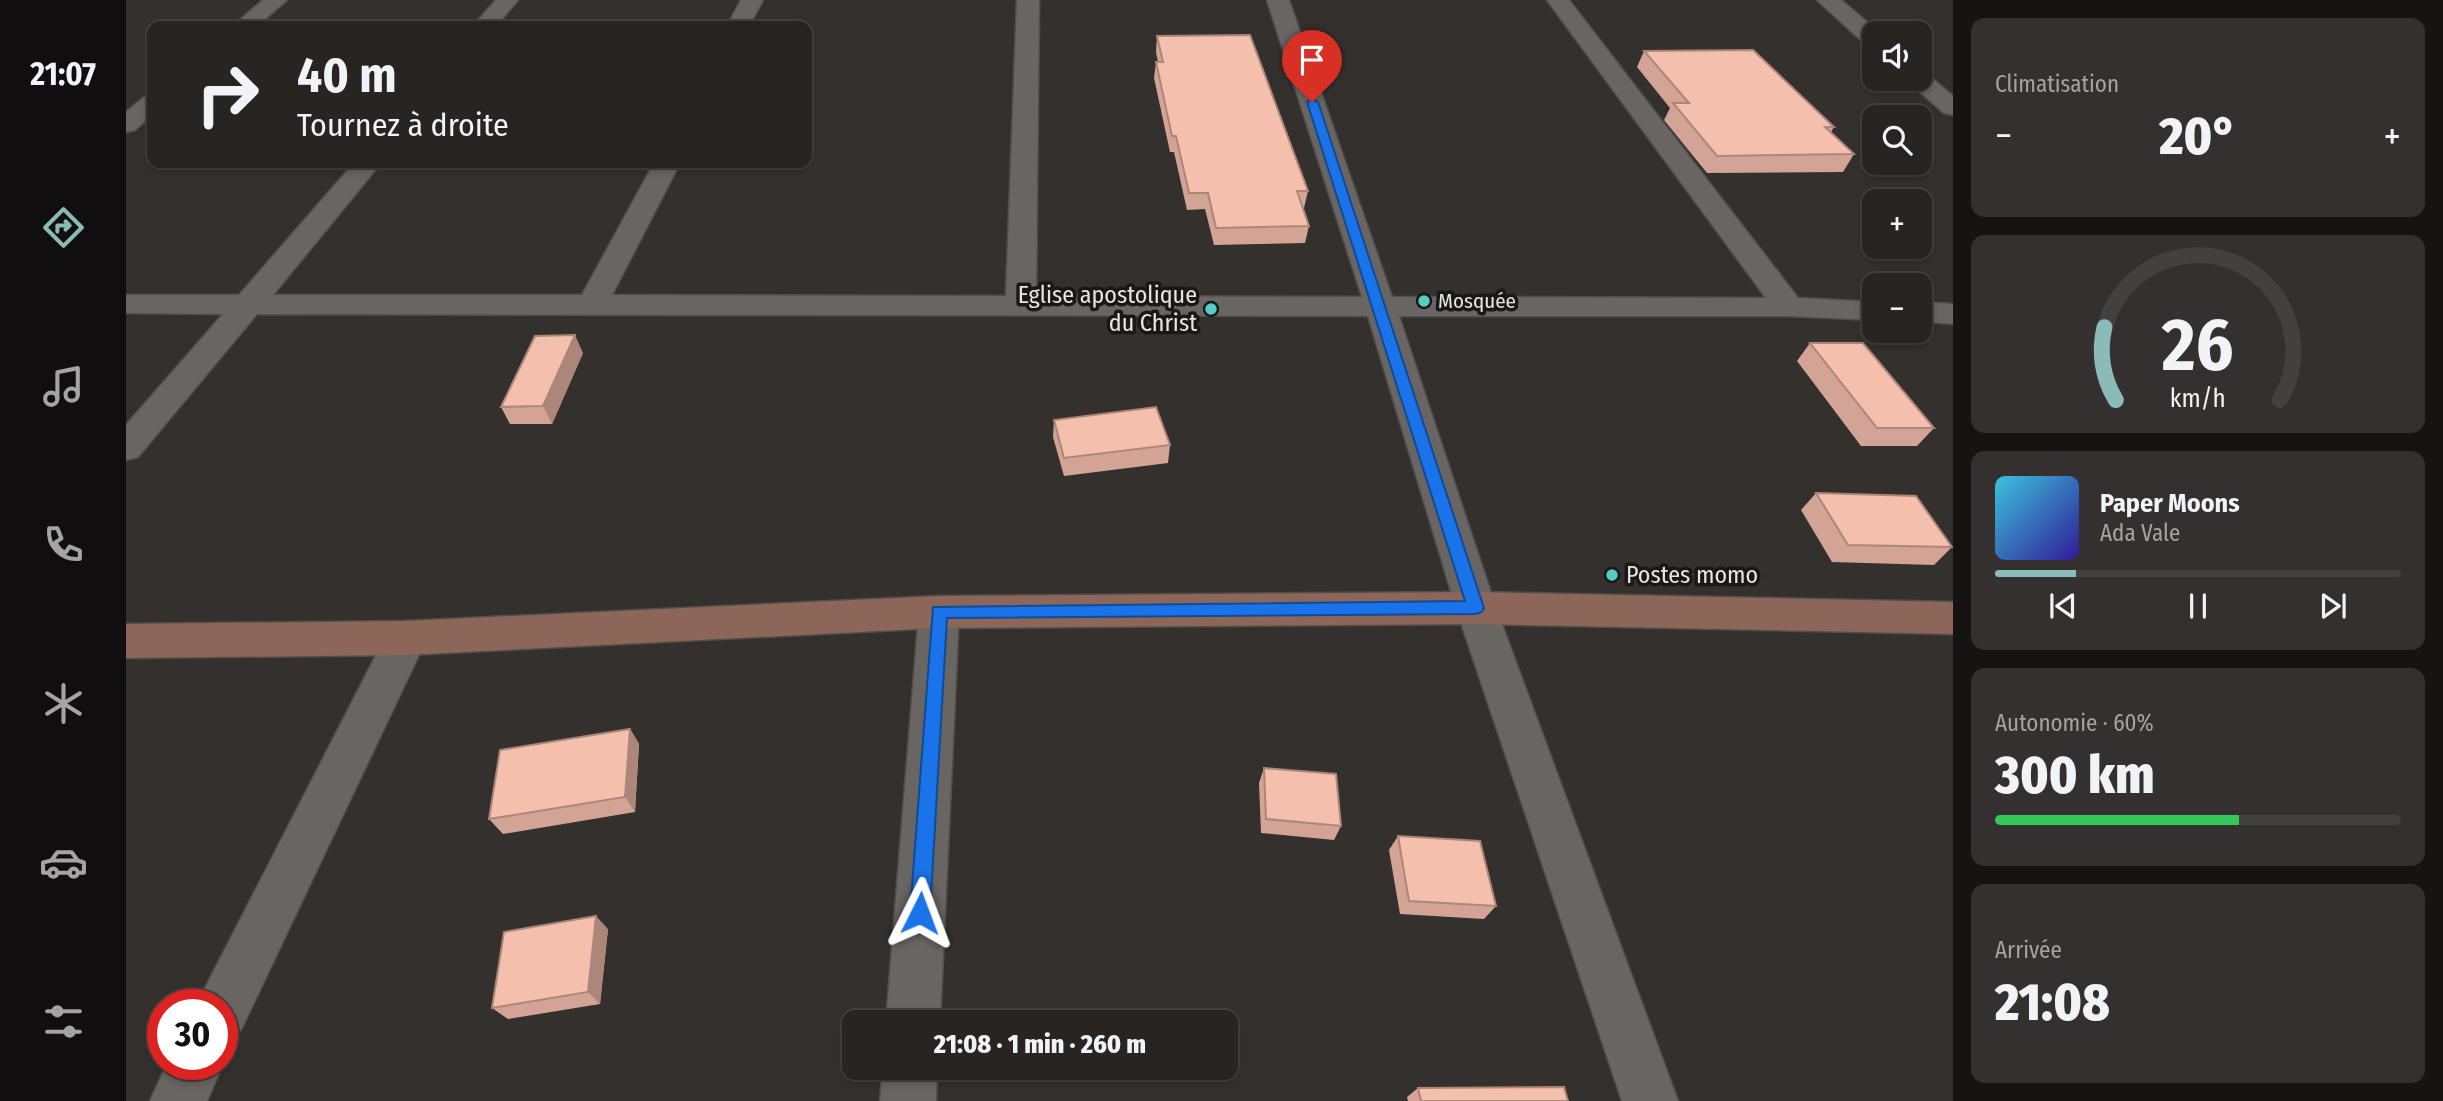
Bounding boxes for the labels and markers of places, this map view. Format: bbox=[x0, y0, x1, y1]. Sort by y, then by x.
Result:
pin bbox=[1282, 30, 1342, 102]
place label: Eglise apostolique du Christ bbox=[1018, 281, 1197, 337]
place label: Mosquée bbox=[1438, 288, 1516, 314]
marker: Mosquée bbox=[1416, 293, 1432, 309]
marker: Eglise apostolique du Christ bbox=[1203, 301, 1219, 317]
place label: Postes momo bbox=[1626, 561, 1758, 589]
marker: Postes momo bbox=[1604, 567, 1620, 583]

